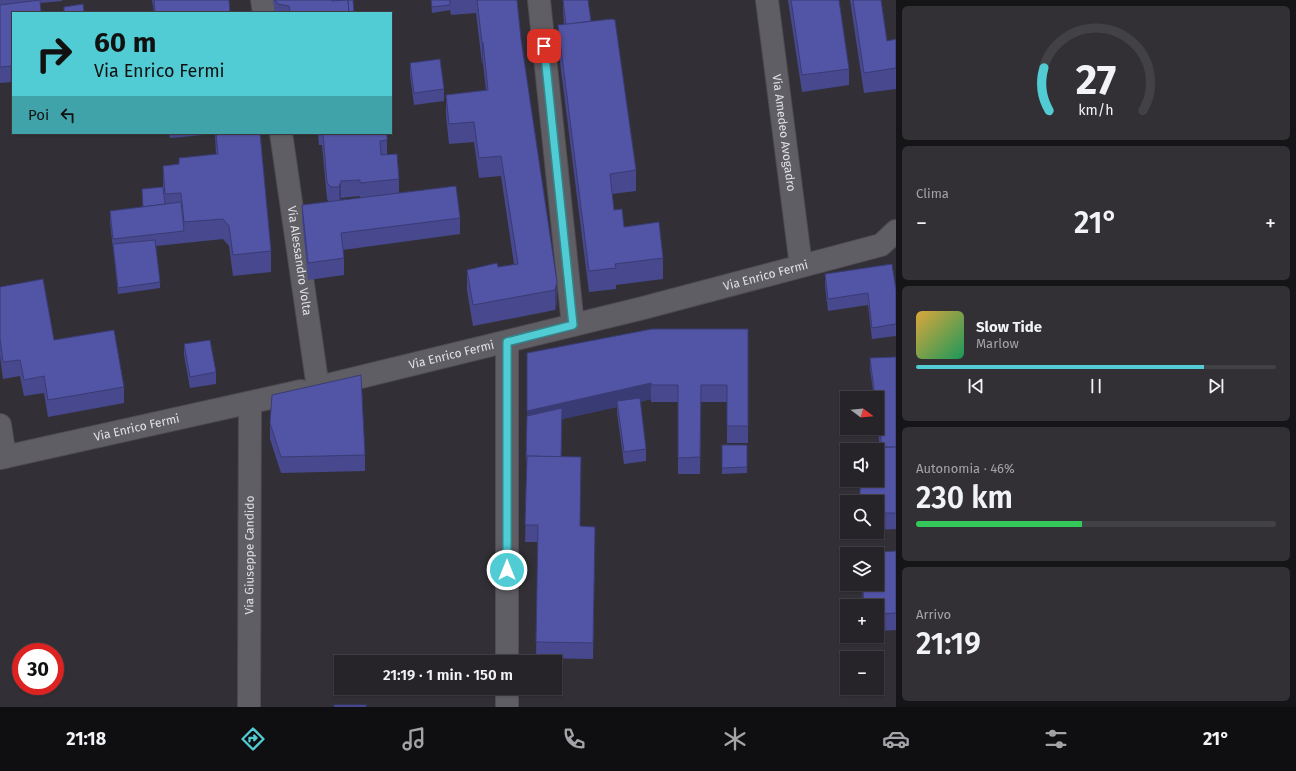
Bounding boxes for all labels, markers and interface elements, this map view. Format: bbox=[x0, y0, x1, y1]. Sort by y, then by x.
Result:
text: 60 m bbox=[94, 26, 156, 59]
icon: right bbox=[28, 28, 80, 80]
pin bbox=[527, 29, 561, 63]
icon: arrive bbox=[533, 35, 555, 57]
text: 27 bbox=[1076, 55, 1116, 105]
text: Via Enrico Fermi bbox=[94, 60, 225, 82]
street label: Via Amedeo Avogadro bbox=[770, 73, 798, 192]
text: km/h bbox=[1078, 102, 1114, 119]
icon: left bbox=[57, 104, 79, 126]
text: Poi bbox=[28, 106, 49, 124]
text: Clima bbox=[916, 186, 949, 201]
street label: Via Alessandro Volta bbox=[285, 205, 314, 316]
text: 21° bbox=[1074, 205, 1118, 241]
text: − bbox=[916, 210, 927, 237]
text: + bbox=[1265, 210, 1276, 237]
street label: Via Enrico Fermi bbox=[722, 258, 810, 293]
text: Slow Tide bbox=[976, 318, 1042, 336]
text: Marlow bbox=[976, 336, 1019, 351]
street label: Via Enrico Fermi bbox=[407, 338, 496, 372]
icon: previous bbox=[965, 375, 987, 397]
icon: pause bbox=[1085, 375, 1107, 397]
icon: next bbox=[1205, 375, 1227, 397]
north arrow bbox=[840, 391, 884, 435]
map controls bbox=[840, 391, 884, 695]
street label: Via Enrico Fermi bbox=[93, 411, 181, 444]
button: sound bbox=[840, 443, 884, 487]
text: Autonomia · 46% bbox=[916, 461, 1015, 476]
text: 230 km bbox=[916, 480, 1013, 516]
button: search bbox=[840, 495, 884, 539]
street label: Via Giuseppe Candido bbox=[242, 496, 257, 614]
button: layers bbox=[840, 547, 884, 591]
position arrow bbox=[486, 549, 528, 591]
button: + bbox=[840, 599, 884, 643]
text: Arrivo bbox=[916, 607, 951, 622]
text: 21:19 bbox=[916, 626, 981, 662]
speed limit sign: 30 bbox=[12, 643, 64, 695]
button: − bbox=[840, 651, 884, 695]
text: 21:19 · 1 min · 150 m bbox=[383, 666, 513, 684]
icon: directions bbox=[239, 725, 267, 753]
icon: music bbox=[400, 725, 428, 753]
icon: phone bbox=[560, 725, 588, 753]
icon: climate bbox=[721, 725, 749, 753]
icon: car bbox=[882, 725, 910, 753]
icon: filters bbox=[1042, 725, 1070, 753]
text: 21:18 bbox=[66, 728, 106, 750]
text: 21° bbox=[1203, 728, 1230, 750]

